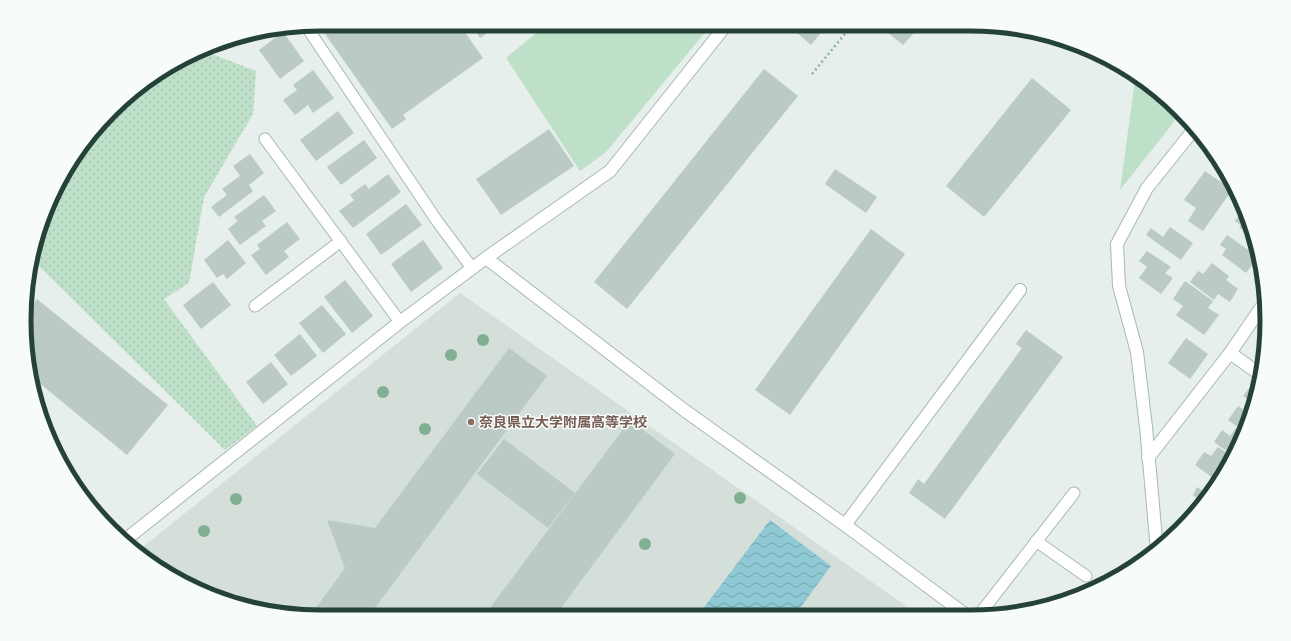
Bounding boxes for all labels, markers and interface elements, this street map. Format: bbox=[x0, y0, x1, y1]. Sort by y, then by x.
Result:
place label: 奈良県立大学附属高等学校 bbox=[479, 413, 647, 430]
marker: 奈良県立大学附属高等学校 bbox=[466, 417, 476, 427]

